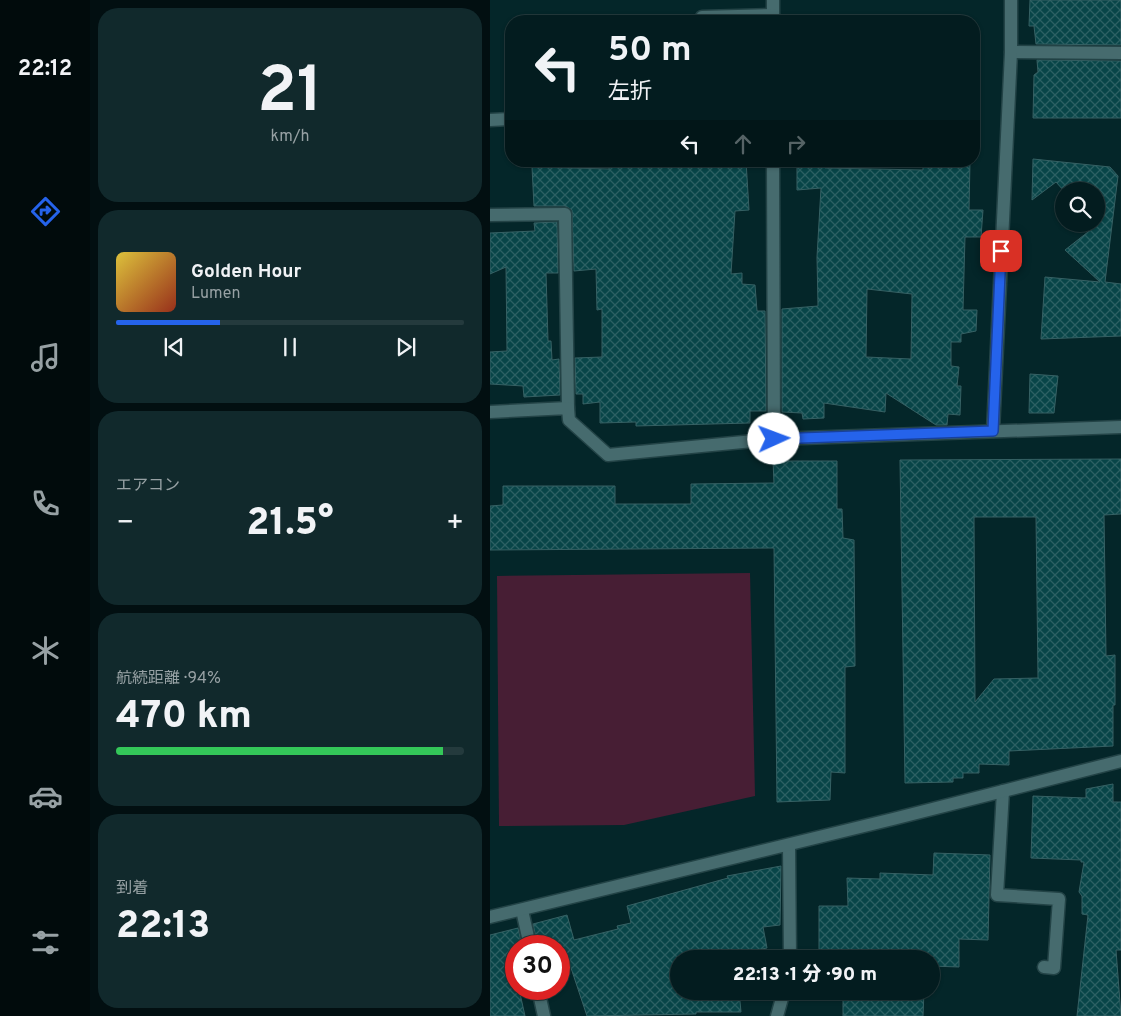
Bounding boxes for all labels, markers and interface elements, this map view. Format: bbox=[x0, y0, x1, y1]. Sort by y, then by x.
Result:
text: 50 m bbox=[608, 29, 692, 73]
icon: left bbox=[525, 35, 590, 100]
text: 21 bbox=[257, 53, 323, 135]
text: 22:12 bbox=[18, 56, 72, 83]
text: 左折 bbox=[608, 79, 652, 106]
text: km/h bbox=[271, 127, 309, 147]
icon: left bbox=[676, 130, 704, 158]
icon: ahead bbox=[729, 130, 757, 158]
icon: right bbox=[782, 130, 810, 158]
map controls bbox=[1055, 182, 1105, 232]
button: search bbox=[1055, 182, 1105, 232]
icon: directions bbox=[28, 194, 63, 229]
pin bbox=[980, 230, 1022, 272]
icon: arrive bbox=[987, 237, 1015, 265]
text: Golden Hour bbox=[191, 260, 302, 284]
text: Lumen bbox=[191, 284, 241, 304]
icon: previous bbox=[160, 333, 188, 361]
icon: pause bbox=[276, 333, 304, 361]
icon: next bbox=[392, 333, 420, 361]
icon: music bbox=[28, 340, 63, 375]
position arrow bbox=[747, 412, 799, 464]
text: エアコン bbox=[116, 476, 180, 496]
icon: phone bbox=[28, 486, 63, 521]
text: 21.5° bbox=[246, 500, 334, 549]
text: − bbox=[116, 506, 134, 542]
text: + bbox=[446, 506, 464, 542]
icon: climate bbox=[28, 633, 63, 668]
text: 航続距離 · 94% bbox=[116, 669, 221, 689]
text: 470 km bbox=[116, 693, 252, 742]
icon: car bbox=[28, 779, 63, 814]
text: 到着 bbox=[116, 879, 148, 899]
text: 22:13 bbox=[116, 903, 210, 952]
icon: filters bbox=[28, 925, 63, 960]
speed limit sign: 30 bbox=[505, 935, 570, 1000]
text: 22:13 · 1 分 · 90 m bbox=[733, 963, 877, 987]

